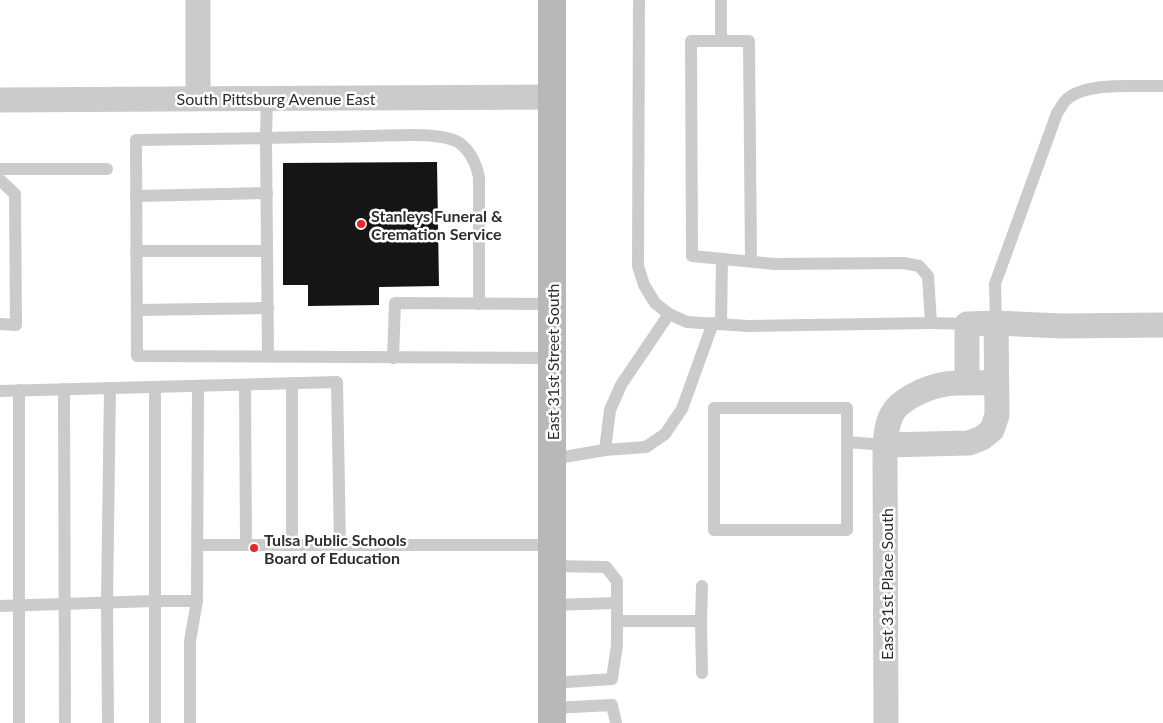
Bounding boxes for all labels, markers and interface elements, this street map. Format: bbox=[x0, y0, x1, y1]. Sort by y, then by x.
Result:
street label: South Pittsburg Avenue East bbox=[177, 89, 376, 108]
place label: Stanleys Funeral & Cremation Service bbox=[371, 206, 503, 243]
marker: Stanleys Funeral & Cremation Service bbox=[355, 218, 367, 230]
street label: East 31st Street South bbox=[543, 284, 562, 440]
street label: East 31st Place South bbox=[877, 508, 896, 660]
place label: Tulsa Public Schools Board of Education bbox=[264, 530, 407, 567]
marker: Tulsa Public Schools Board of Education bbox=[248, 542, 260, 554]

